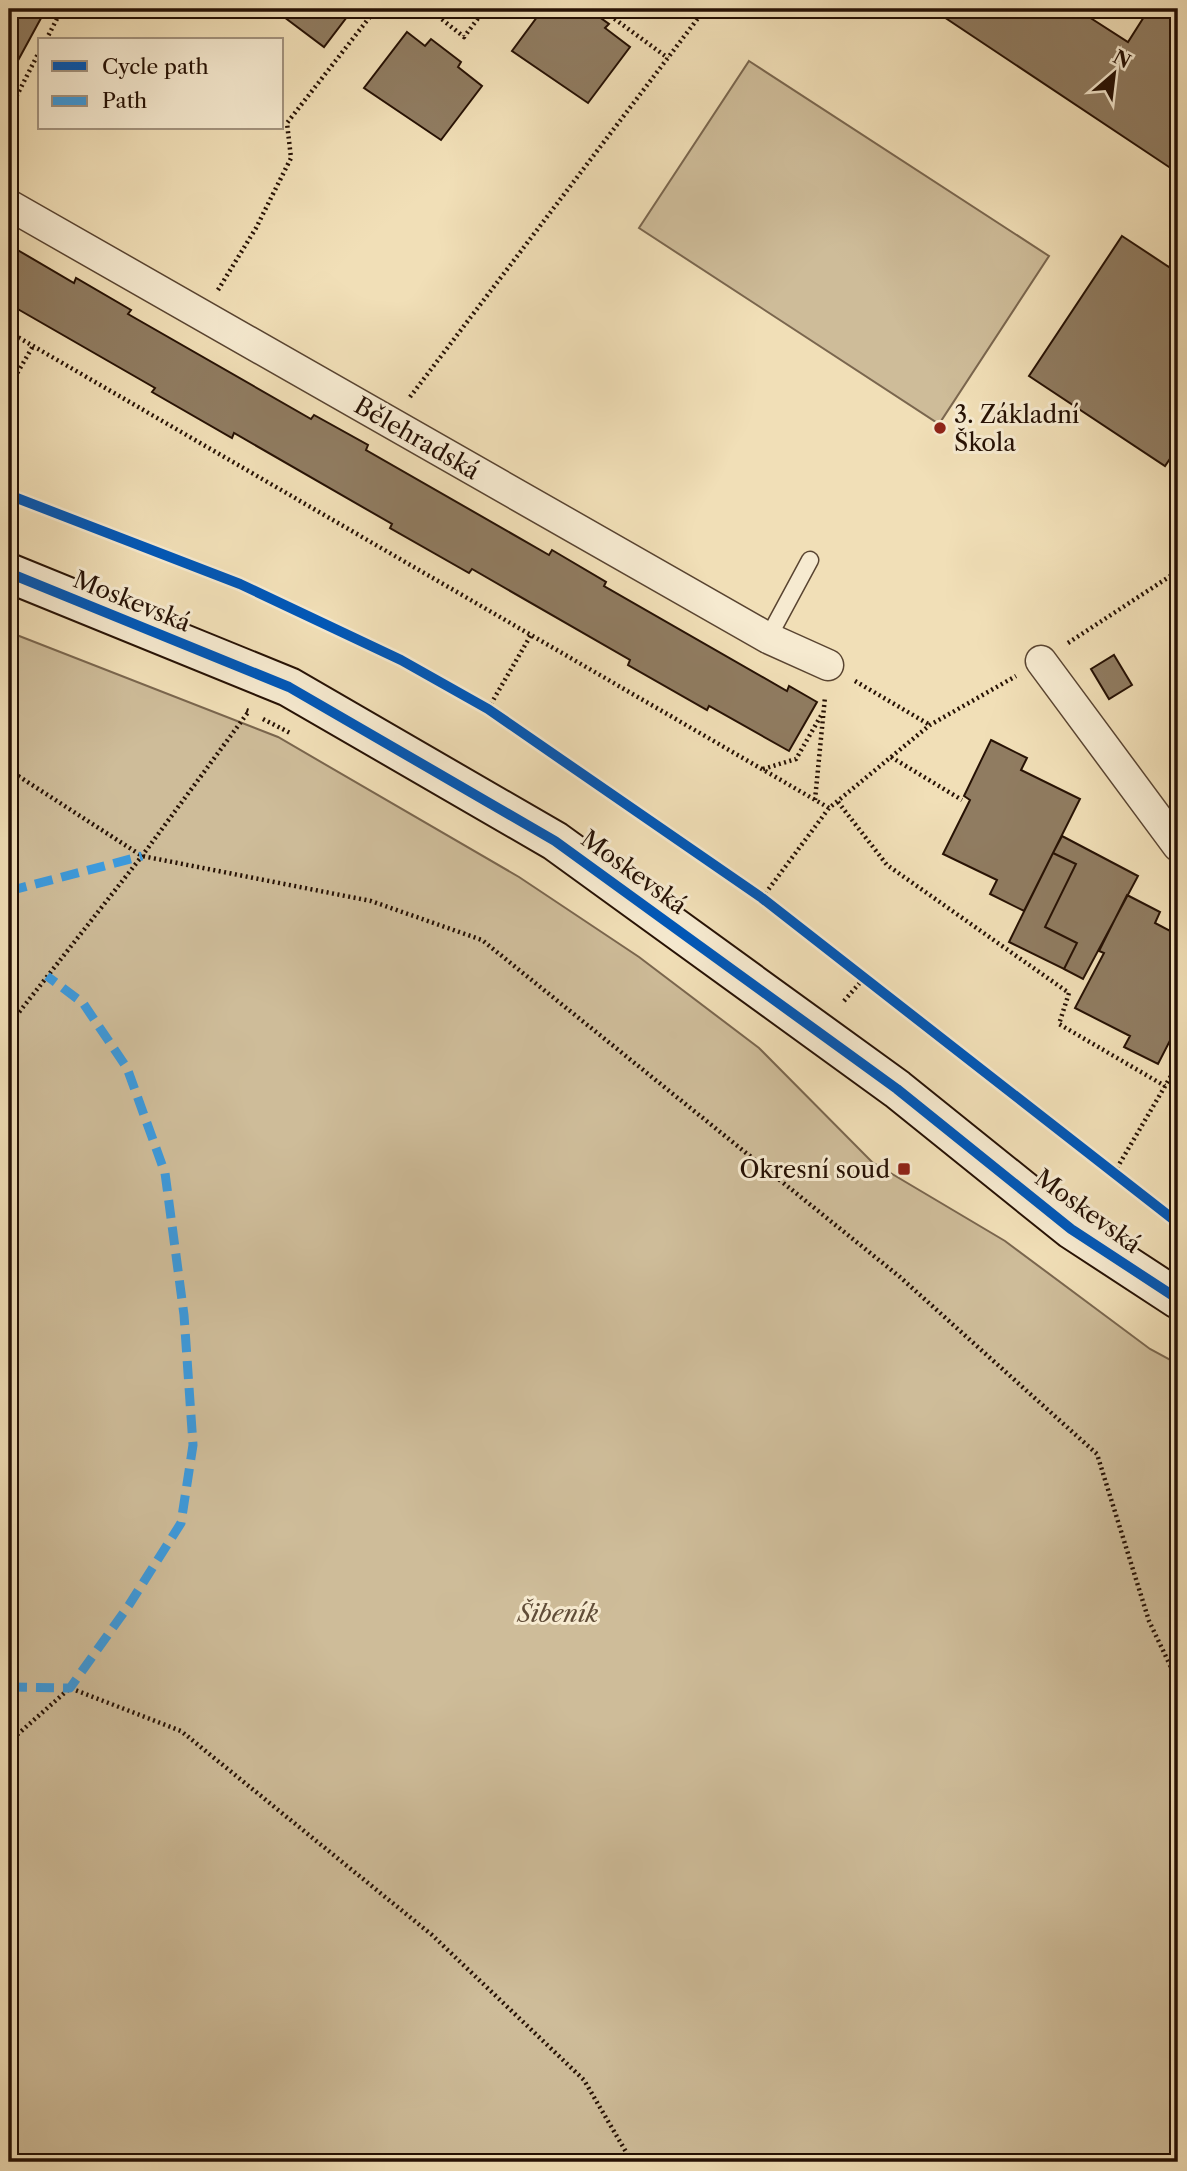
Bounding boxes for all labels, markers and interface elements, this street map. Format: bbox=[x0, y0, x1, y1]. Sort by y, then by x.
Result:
legend bbox=[38, 38, 284, 130]
north arrow bbox=[1078, 38, 1148, 108]
text: N bbox=[1109, 45, 1134, 73]
text: Cycle path bbox=[102, 54, 209, 79]
text: Path bbox=[102, 88, 147, 113]
street label: Bělehradská bbox=[349, 391, 485, 486]
place label: 3. Základní Škola bbox=[954, 400, 1079, 457]
marker: 3. Základní Škola bbox=[932, 420, 948, 436]
street label: Moskevská bbox=[69, 564, 195, 638]
street label: Moskevská bbox=[575, 824, 693, 920]
place label: Okresní soud bbox=[739, 1155, 890, 1184]
marker: Okresní soud bbox=[896, 1161, 912, 1177]
street label: Moskevská bbox=[1029, 1163, 1147, 1259]
park label: Šibeník bbox=[516, 1598, 599, 1628]

